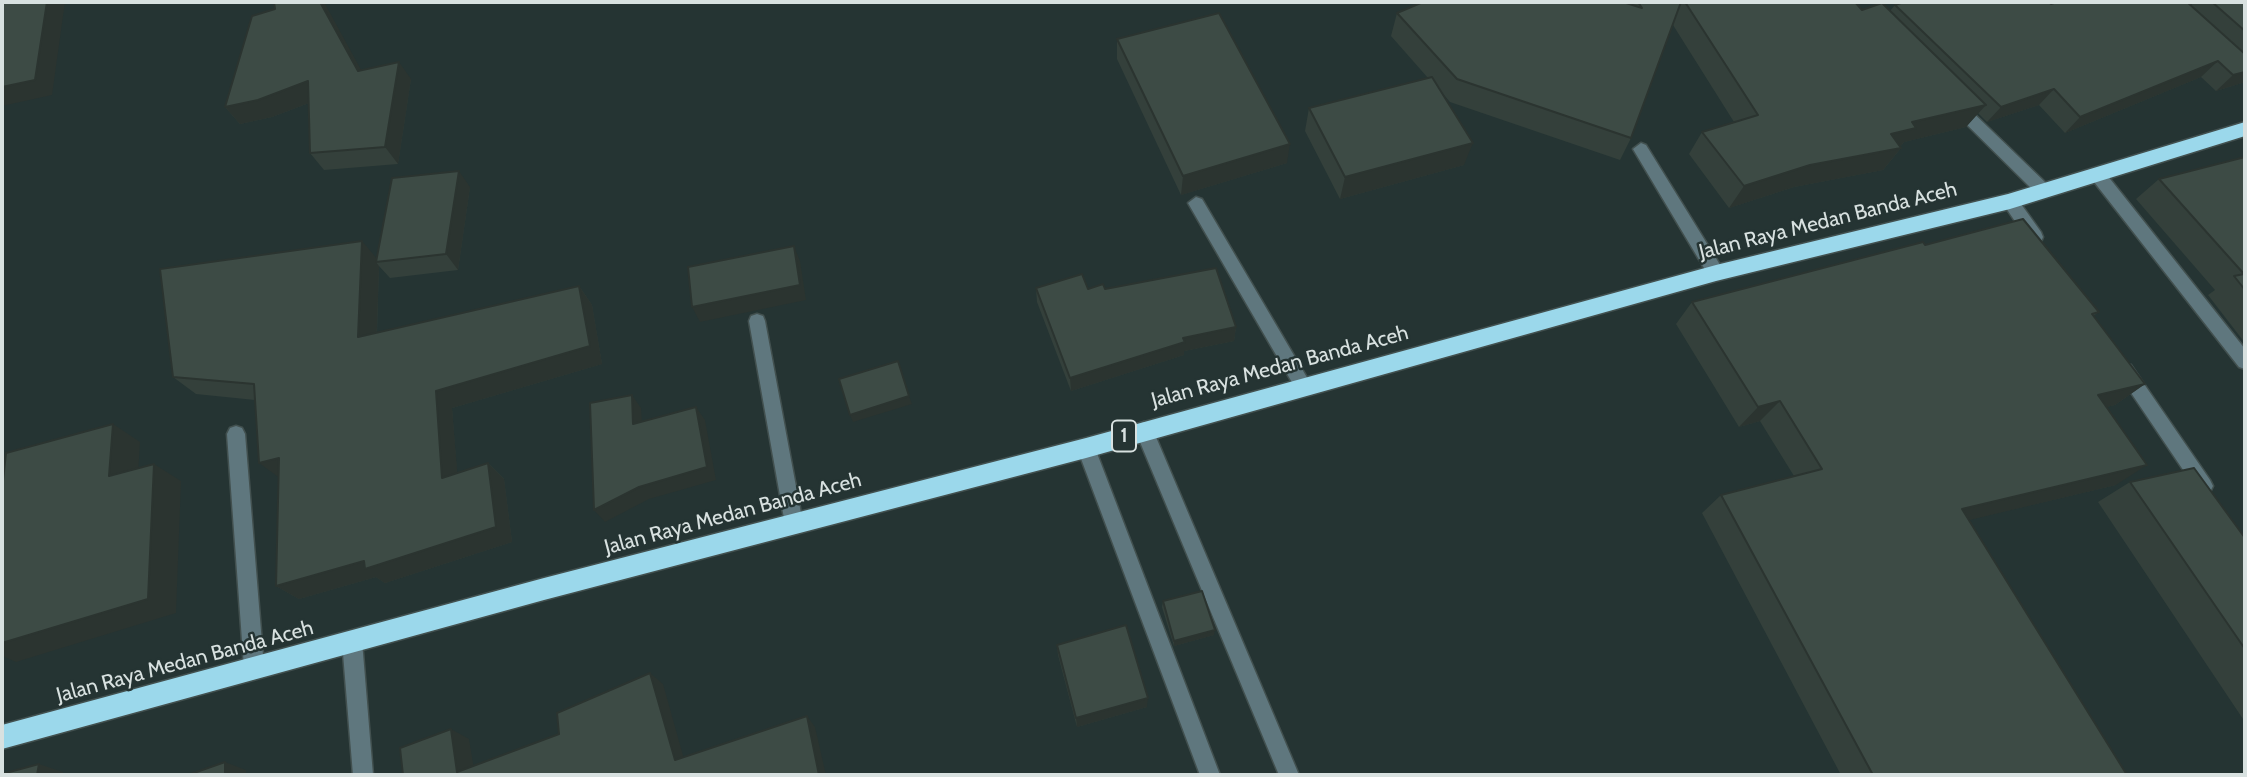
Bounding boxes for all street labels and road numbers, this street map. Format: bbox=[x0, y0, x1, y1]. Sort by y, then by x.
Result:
street label: Jalan Raya Medan Banda Aceh bbox=[1696, 177, 1960, 265]
street label: Jalan Raya Medan Banda Aceh bbox=[1149, 321, 1411, 413]
road number: 1 bbox=[1112, 420, 1136, 452]
street label: Jalan Raya Medan Banda Aceh bbox=[602, 468, 864, 560]
street label: Jalan Raya Medan Banda Aceh bbox=[54, 616, 316, 708]

